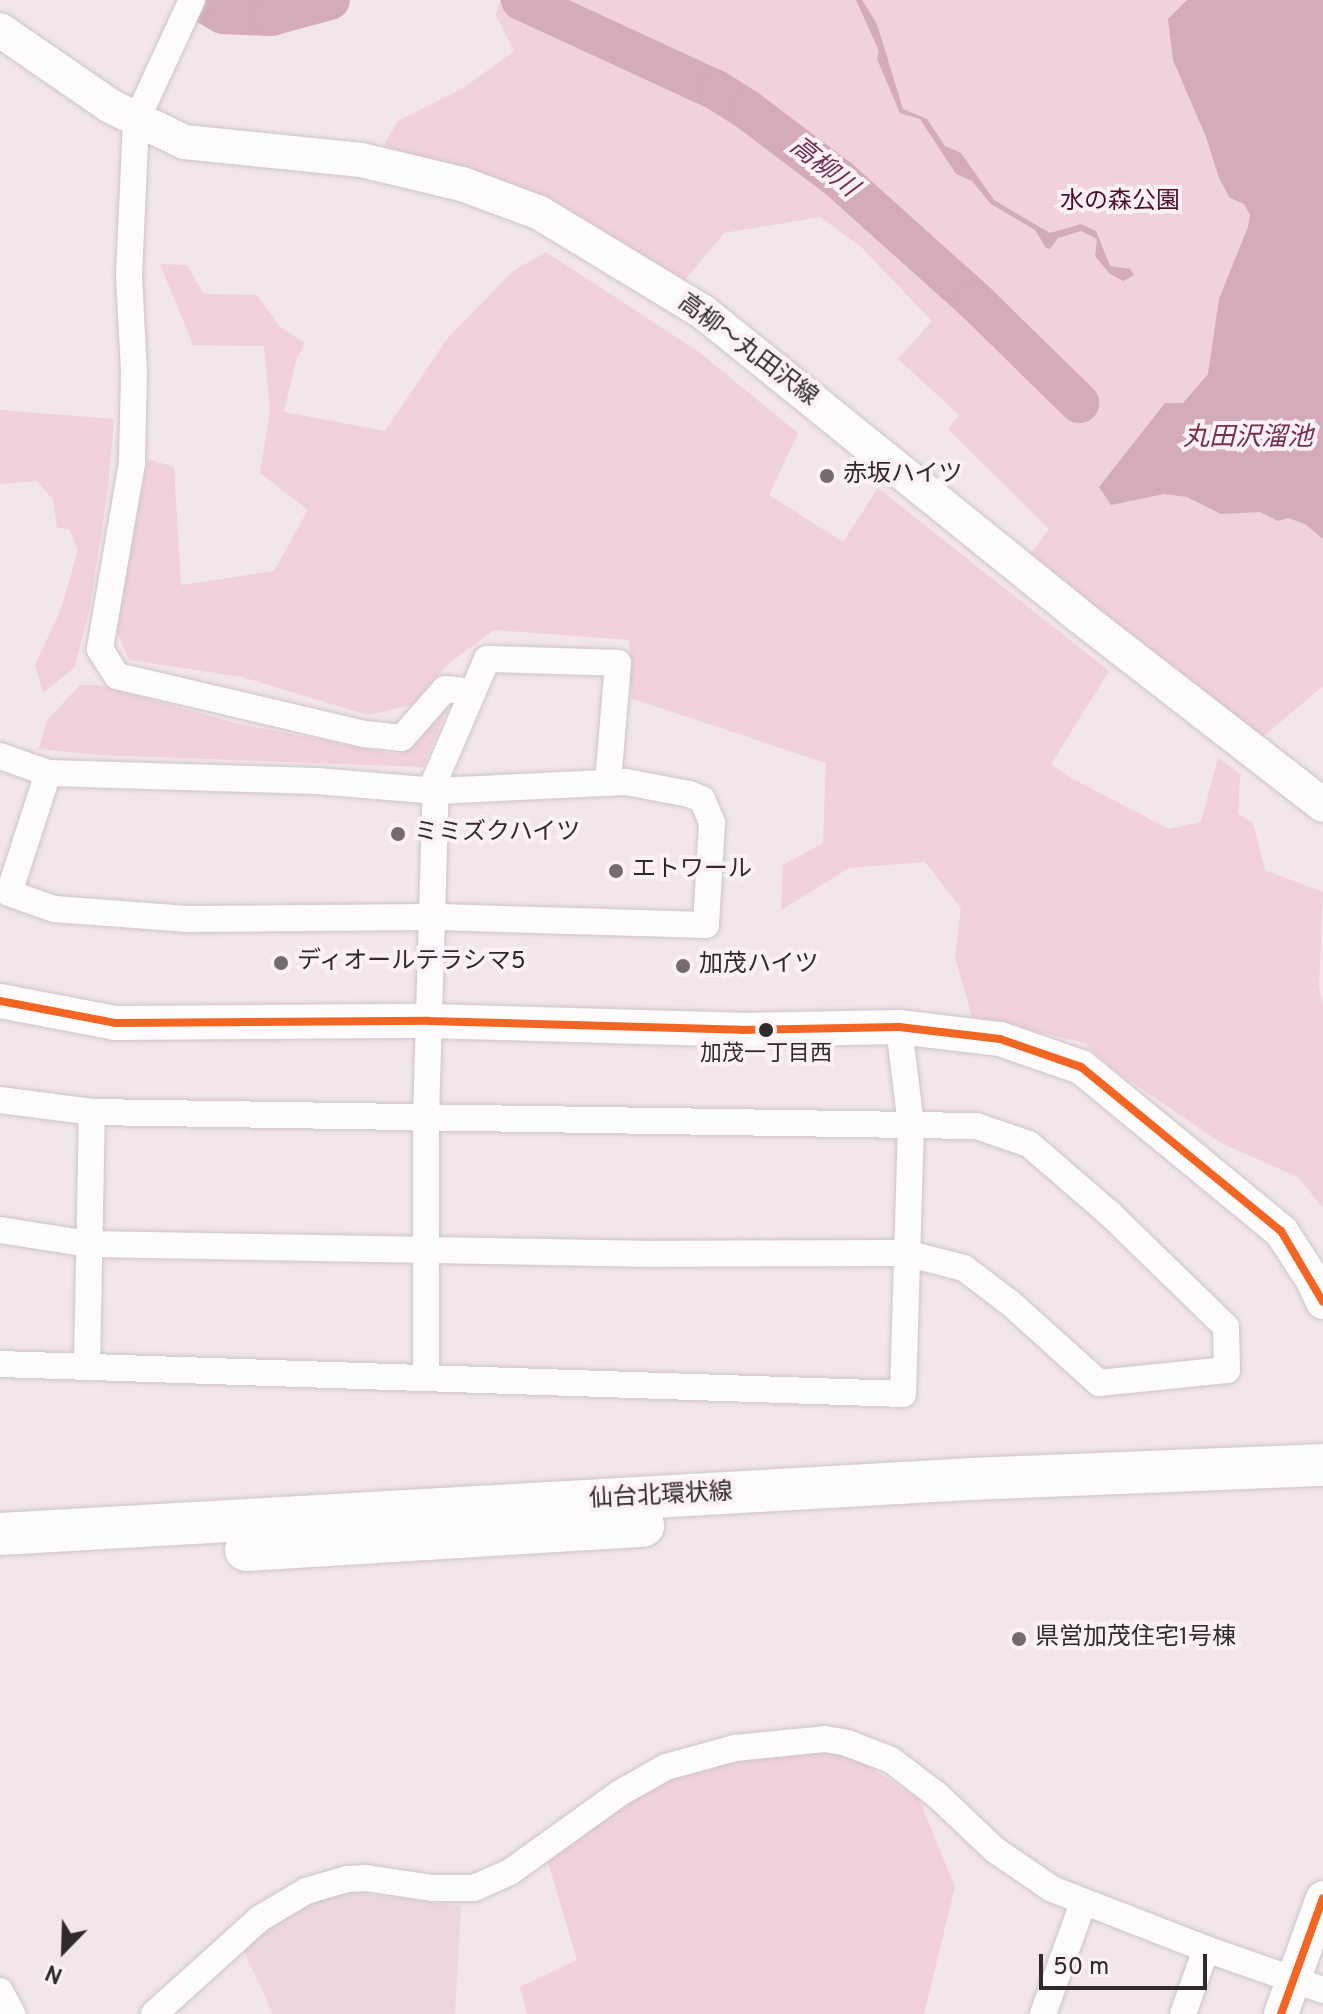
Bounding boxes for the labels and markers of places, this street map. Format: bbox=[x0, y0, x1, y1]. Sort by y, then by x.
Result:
place label: 赤坂ハイツ bbox=[843, 462, 963, 490]
marker: 赤坂ハイツ bbox=[818, 467, 836, 485]
place label: ミミズクハイツ bbox=[414, 820, 582, 848]
marker: ミミズクハイツ bbox=[389, 825, 407, 843]
place label: エトワール bbox=[632, 857, 752, 885]
marker: エトワール bbox=[607, 862, 625, 880]
place label: ディオールテラシマ5 bbox=[297, 949, 528, 977]
place label: 加茂ハイツ bbox=[699, 952, 819, 980]
marker: ディオールテラシマ5 bbox=[272, 954, 290, 972]
marker: 加茂ハイツ bbox=[674, 957, 692, 975]
marker: 加茂一丁目西 bbox=[758, 1022, 774, 1038]
place label: 加茂一丁目西 bbox=[700, 1042, 832, 1068]
place label: 県営加茂住宅1号棟 bbox=[1035, 1625, 1236, 1653]
marker: 県営加茂住宅1号棟 bbox=[1010, 1630, 1028, 1648]

